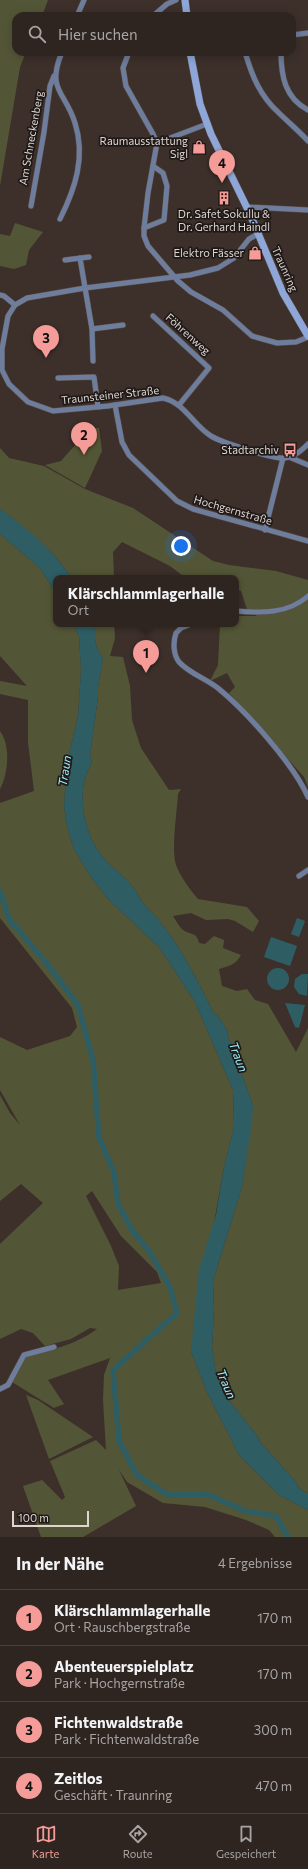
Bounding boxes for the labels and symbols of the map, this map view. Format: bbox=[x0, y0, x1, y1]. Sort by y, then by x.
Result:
street label: Am Schneckenberg bbox=[16, 90, 45, 186]
place label: Raumausstattung Sigl bbox=[100, 134, 188, 160]
shop icon: Raumausstattung Sigl bbox=[191, 139, 207, 155]
pin: 4 bbox=[209, 150, 235, 183]
building icon: Dr. Safet Sokullu & Dr. Gerhard Haindl bbox=[216, 190, 232, 206]
place label: Dr. Safet Sokullu & Dr. Gerhard Haindl bbox=[178, 207, 270, 233]
street label: Traunring bbox=[270, 244, 301, 293]
shop icon: Elektro Fässer bbox=[247, 245, 263, 261]
place label: Elektro Fässer bbox=[174, 246, 245, 259]
street label: Föhrenweg bbox=[163, 310, 213, 357]
pin: 3 bbox=[33, 325, 59, 358]
street label: Traunsteiner Straße bbox=[60, 383, 160, 406]
pin: 2 bbox=[71, 422, 97, 455]
bus stop icon: Stadtarchiv bbox=[282, 442, 298, 458]
place label: Stadtarchiv bbox=[221, 443, 279, 456]
street label: Hochgernstraße bbox=[192, 492, 274, 527]
your location bbox=[171, 536, 191, 556]
pin: 1 bbox=[133, 640, 159, 673]
water label: Traun bbox=[55, 754, 73, 787]
water label: Traun bbox=[227, 1040, 251, 1074]
water label: Traun bbox=[214, 1367, 240, 1401]
scale bar bbox=[12, 1509, 89, 1528]

